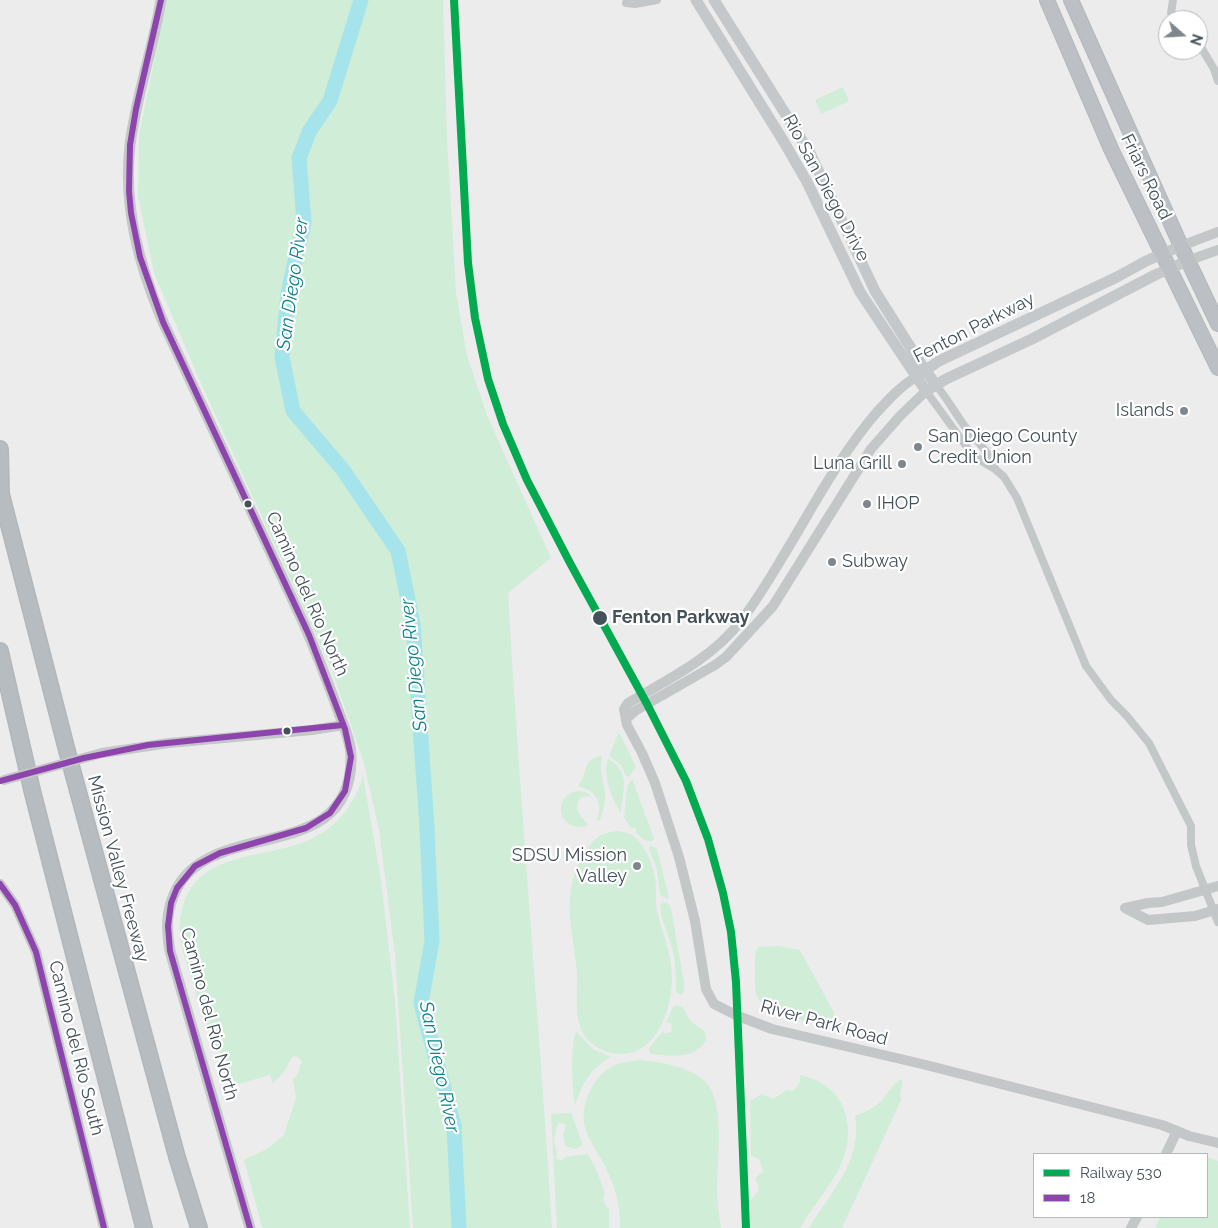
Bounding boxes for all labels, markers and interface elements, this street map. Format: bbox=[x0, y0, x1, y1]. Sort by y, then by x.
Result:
north arrow bbox=[1158, 10, 1208, 60]
text: N bbox=[1187, 32, 1206, 47]
street label: Rio San Diego Drive bbox=[778, 111, 874, 265]
street label: Friars Road bbox=[1116, 131, 1176, 223]
water label: San Diego River bbox=[272, 216, 314, 352]
street label: Fenton Parkway bbox=[910, 288, 1038, 368]
place label: Islands bbox=[1116, 400, 1174, 422]
marker: Islands bbox=[1178, 405, 1190, 417]
place label: San Diego County Credit Union bbox=[928, 426, 1078, 468]
marker: San Diego County Credit Union bbox=[912, 441, 924, 453]
place label: Luna Grill bbox=[813, 453, 892, 475]
marker: Luna Grill bbox=[896, 458, 908, 470]
place label: IHOP bbox=[877, 493, 919, 515]
marker: IHOP bbox=[861, 498, 873, 510]
unlabelled marker bbox=[243, 499, 253, 509]
street label: Camino del Rio North bbox=[261, 508, 353, 680]
place label: Subway bbox=[842, 551, 908, 573]
marker: Subway bbox=[826, 556, 838, 568]
water label: San Diego River bbox=[396, 597, 432, 733]
place label: Fenton Parkway bbox=[612, 607, 749, 629]
marker: Fenton Parkway bbox=[591, 609, 609, 627]
unlabelled marker bbox=[282, 726, 292, 736]
street label: Mission Valley Freeway bbox=[83, 773, 153, 965]
place label: SDSU Mission Valley bbox=[512, 845, 627, 888]
marker: SDSU Mission Valley bbox=[631, 860, 643, 872]
street label: Camino del Rio North bbox=[176, 925, 242, 1103]
street label: Camino del Rio South bbox=[44, 958, 108, 1138]
street label: River Park Road bbox=[758, 996, 890, 1050]
water label: San Diego River bbox=[414, 999, 464, 1135]
legend bbox=[1033, 1153, 1208, 1218]
text: Railway 530 bbox=[1080, 1164, 1162, 1182]
text: 18 bbox=[1080, 1189, 1095, 1207]

